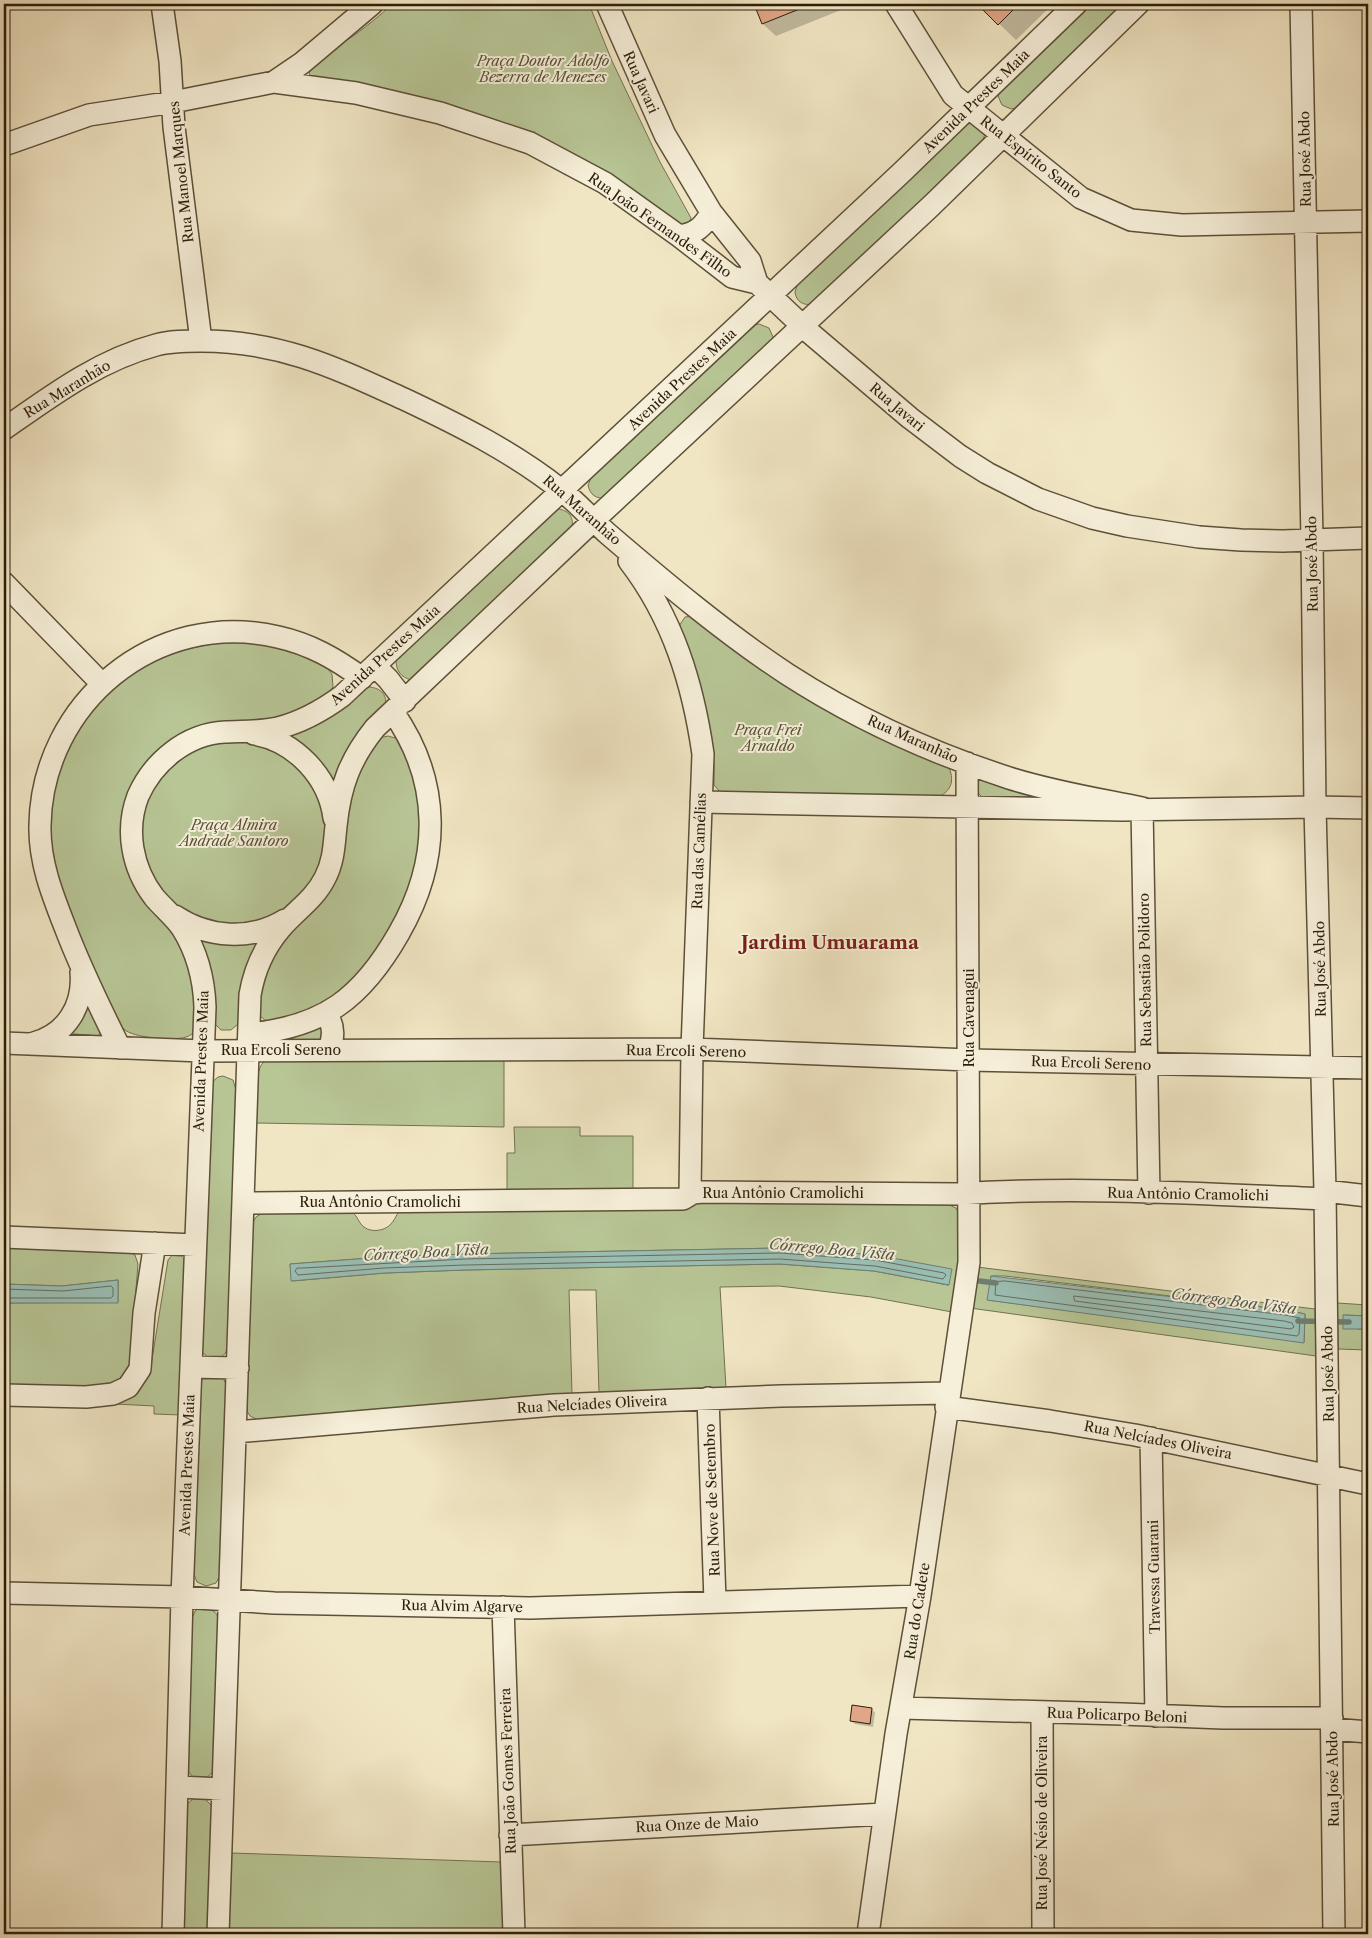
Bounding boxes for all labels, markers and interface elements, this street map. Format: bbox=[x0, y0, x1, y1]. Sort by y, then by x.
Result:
street label: Avenida Prestes Maia bbox=[918, 45, 1034, 157]
street label: Rua Javari bbox=[619, 48, 663, 116]
park label: Praça Doutor Adolfo Bezerra de Menezes bbox=[476, 52, 610, 86]
street label: Rua Manoel Marques bbox=[165, 100, 197, 244]
street label: Rua José Abdo bbox=[1295, 111, 1315, 207]
street label: Rua Espírito Santo bbox=[977, 112, 1085, 202]
street label: Rua João Fernandes Filho bbox=[585, 169, 735, 281]
street label: Avenida Prestes Maia bbox=[623, 324, 740, 435]
street label: Rua Maranhão bbox=[20, 356, 114, 422]
street label: Rua Javari bbox=[866, 379, 928, 435]
street label: Rua Maranhão bbox=[539, 471, 625, 549]
street label: Rua José Abdo bbox=[1302, 516, 1322, 612]
street label: Avenida Prestes Maia bbox=[326, 601, 444, 710]
street label: Rua Maranhão bbox=[865, 711, 961, 767]
park label: Praça Frei Arnaldo bbox=[734, 721, 803, 755]
street label: Rua das Camélias bbox=[688, 792, 710, 910]
park label: Praça Almira Andrade Santoro bbox=[178, 816, 289, 850]
street label: Rua Sebastião Polidoro bbox=[1135, 893, 1155, 1047]
street label: Rua José Abdo bbox=[1310, 921, 1330, 1017]
district label: Jardim Umuarama bbox=[738, 931, 920, 954]
street label: Rua Cavenagui bbox=[960, 968, 978, 1068]
street label: Avenida Prestes Maia bbox=[190, 989, 212, 1133]
street label: Rua Ercoli Sereno bbox=[221, 1041, 341, 1059]
street label: Rua Ercoli Sereno bbox=[626, 1041, 746, 1061]
street label: Rua Ercoli Sereno bbox=[1031, 1052, 1151, 1074]
street label: Rua Antônio Cramolichi bbox=[702, 1184, 864, 1202]
street label: Rua Antônio Cramolichi bbox=[1107, 1184, 1269, 1204]
street label: Rua Antônio Cramolichi bbox=[299, 1193, 461, 1211]
water label: Córrego Boa Vista bbox=[768, 1234, 896, 1264]
water label: Córrego Boa Vista bbox=[363, 1239, 489, 1265]
water label: Córrego Boa Vista bbox=[1170, 1284, 1298, 1318]
street label: Rua José Abdo bbox=[1318, 1326, 1338, 1422]
street label: Rua Nelcíades Oliveira bbox=[516, 1391, 668, 1417]
street label: Avenida Prestes Maia bbox=[176, 1393, 198, 1537]
street label: Rua Nelcíades Oliveira bbox=[1082, 1417, 1234, 1463]
street label: Rua Nove de Setembro bbox=[700, 1423, 724, 1577]
street label: Travessa Guarani bbox=[1144, 1520, 1164, 1634]
street label: Rua do Cadete bbox=[900, 1561, 934, 1661]
street label: Rua Alvim Algarve bbox=[401, 1596, 523, 1616]
street label: Rua João Gomes Ferreira bbox=[496, 1687, 520, 1855]
street label: Rua Policarpo Beloni bbox=[1046, 1704, 1188, 1726]
street label: Rua José Abdo bbox=[1323, 1731, 1343, 1827]
street label: Rua José Nésio de Oliveira bbox=[1033, 1735, 1051, 1910]
street label: Rua Onze de Maio bbox=[635, 1812, 759, 1836]

